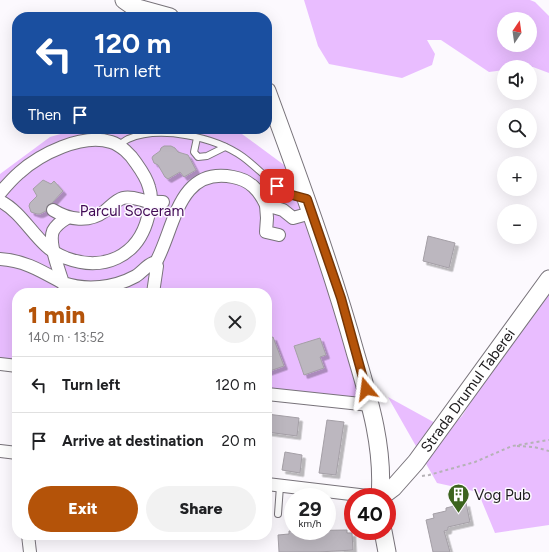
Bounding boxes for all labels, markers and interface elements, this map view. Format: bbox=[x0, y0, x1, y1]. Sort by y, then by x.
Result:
north arrow bbox=[497, 12, 537, 52]
map controls bbox=[497, 12, 537, 244]
text: 120 m bbox=[94, 26, 171, 60]
icon: left bbox=[28, 28, 80, 80]
text: Turn left bbox=[94, 60, 161, 82]
button: sound bbox=[497, 60, 537, 100]
icon: arrive bbox=[69, 104, 91, 126]
text: Then bbox=[28, 106, 61, 124]
button: search bbox=[497, 108, 537, 148]
button: + bbox=[497, 156, 537, 196]
pin bbox=[260, 169, 294, 203]
icon: arrive bbox=[266, 175, 288, 197]
park label: Parcul Soceram bbox=[80, 202, 184, 220]
button: − bbox=[497, 204, 537, 244]
text: 1 min bbox=[28, 300, 85, 329]
button: close bbox=[214, 301, 256, 343]
street label: Strada Drumul Taberei bbox=[417, 325, 519, 456]
text: 140 m · 13:52 bbox=[28, 330, 104, 345]
position arrow bbox=[345, 368, 387, 410]
icon: left bbox=[28, 374, 50, 396]
text: Turn left bbox=[62, 376, 120, 394]
text: 120 m bbox=[215, 376, 256, 394]
icon: arrive bbox=[28, 430, 50, 452]
text: Arrive at destination bbox=[62, 432, 203, 450]
text: 20 m bbox=[222, 432, 256, 450]
building icon: Vog Pub bbox=[445, 482, 471, 515]
button: Exit bbox=[28, 486, 138, 532]
button: Share bbox=[146, 486, 256, 532]
place label: Vog Pub bbox=[474, 486, 531, 504]
speed limit sign: 40 bbox=[344, 488, 396, 540]
text: 29 bbox=[298, 497, 322, 521]
text: km/h bbox=[299, 517, 321, 530]

